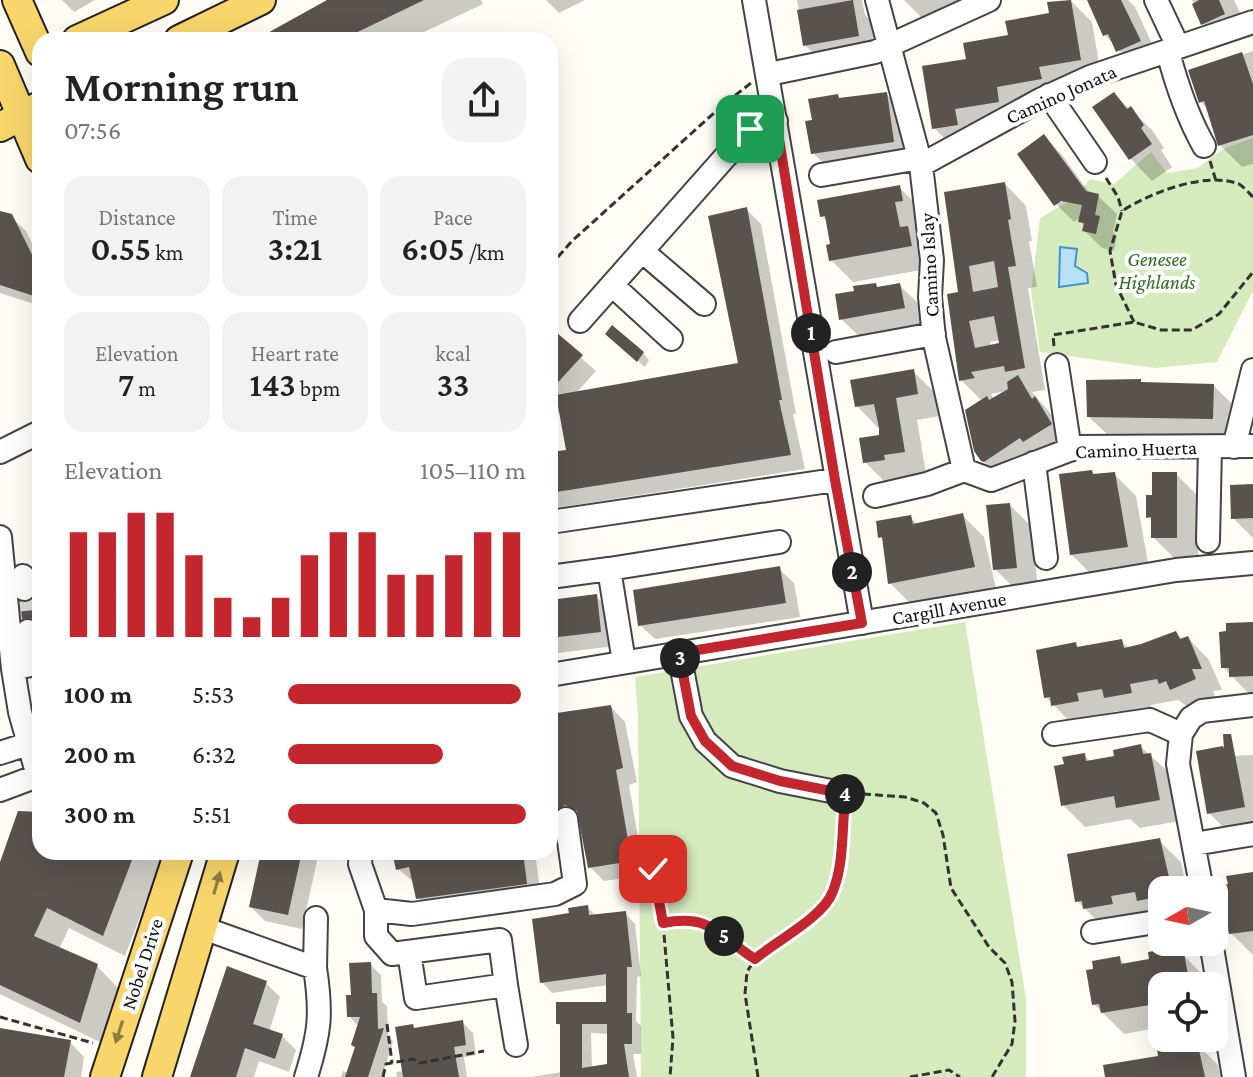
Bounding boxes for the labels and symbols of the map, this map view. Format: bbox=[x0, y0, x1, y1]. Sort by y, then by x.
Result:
street label: Camino Jonata bbox=[1002, 60, 1120, 129]
pin bbox=[716, 95, 784, 163]
street label: Camino Islay bbox=[915, 212, 944, 318]
park label: Genesee Highlands bbox=[1118, 248, 1196, 294]
pin: 1 bbox=[791, 313, 831, 353]
street label: Camino Huerta bbox=[1075, 436, 1197, 462]
pin: 2 bbox=[832, 552, 872, 592]
street label: Cargill Avenue bbox=[890, 587, 1008, 630]
pin: 3 bbox=[660, 638, 700, 678]
pin: 4 bbox=[825, 774, 865, 814]
pin bbox=[619, 835, 687, 903]
one-way arrow bbox=[211, 871, 224, 895]
north arrow bbox=[1148, 876, 1228, 956]
street label: Nobel Drive bbox=[117, 915, 167, 1012]
pin: 5 bbox=[704, 916, 744, 956]
one-way arrow bbox=[112, 1021, 125, 1045]

